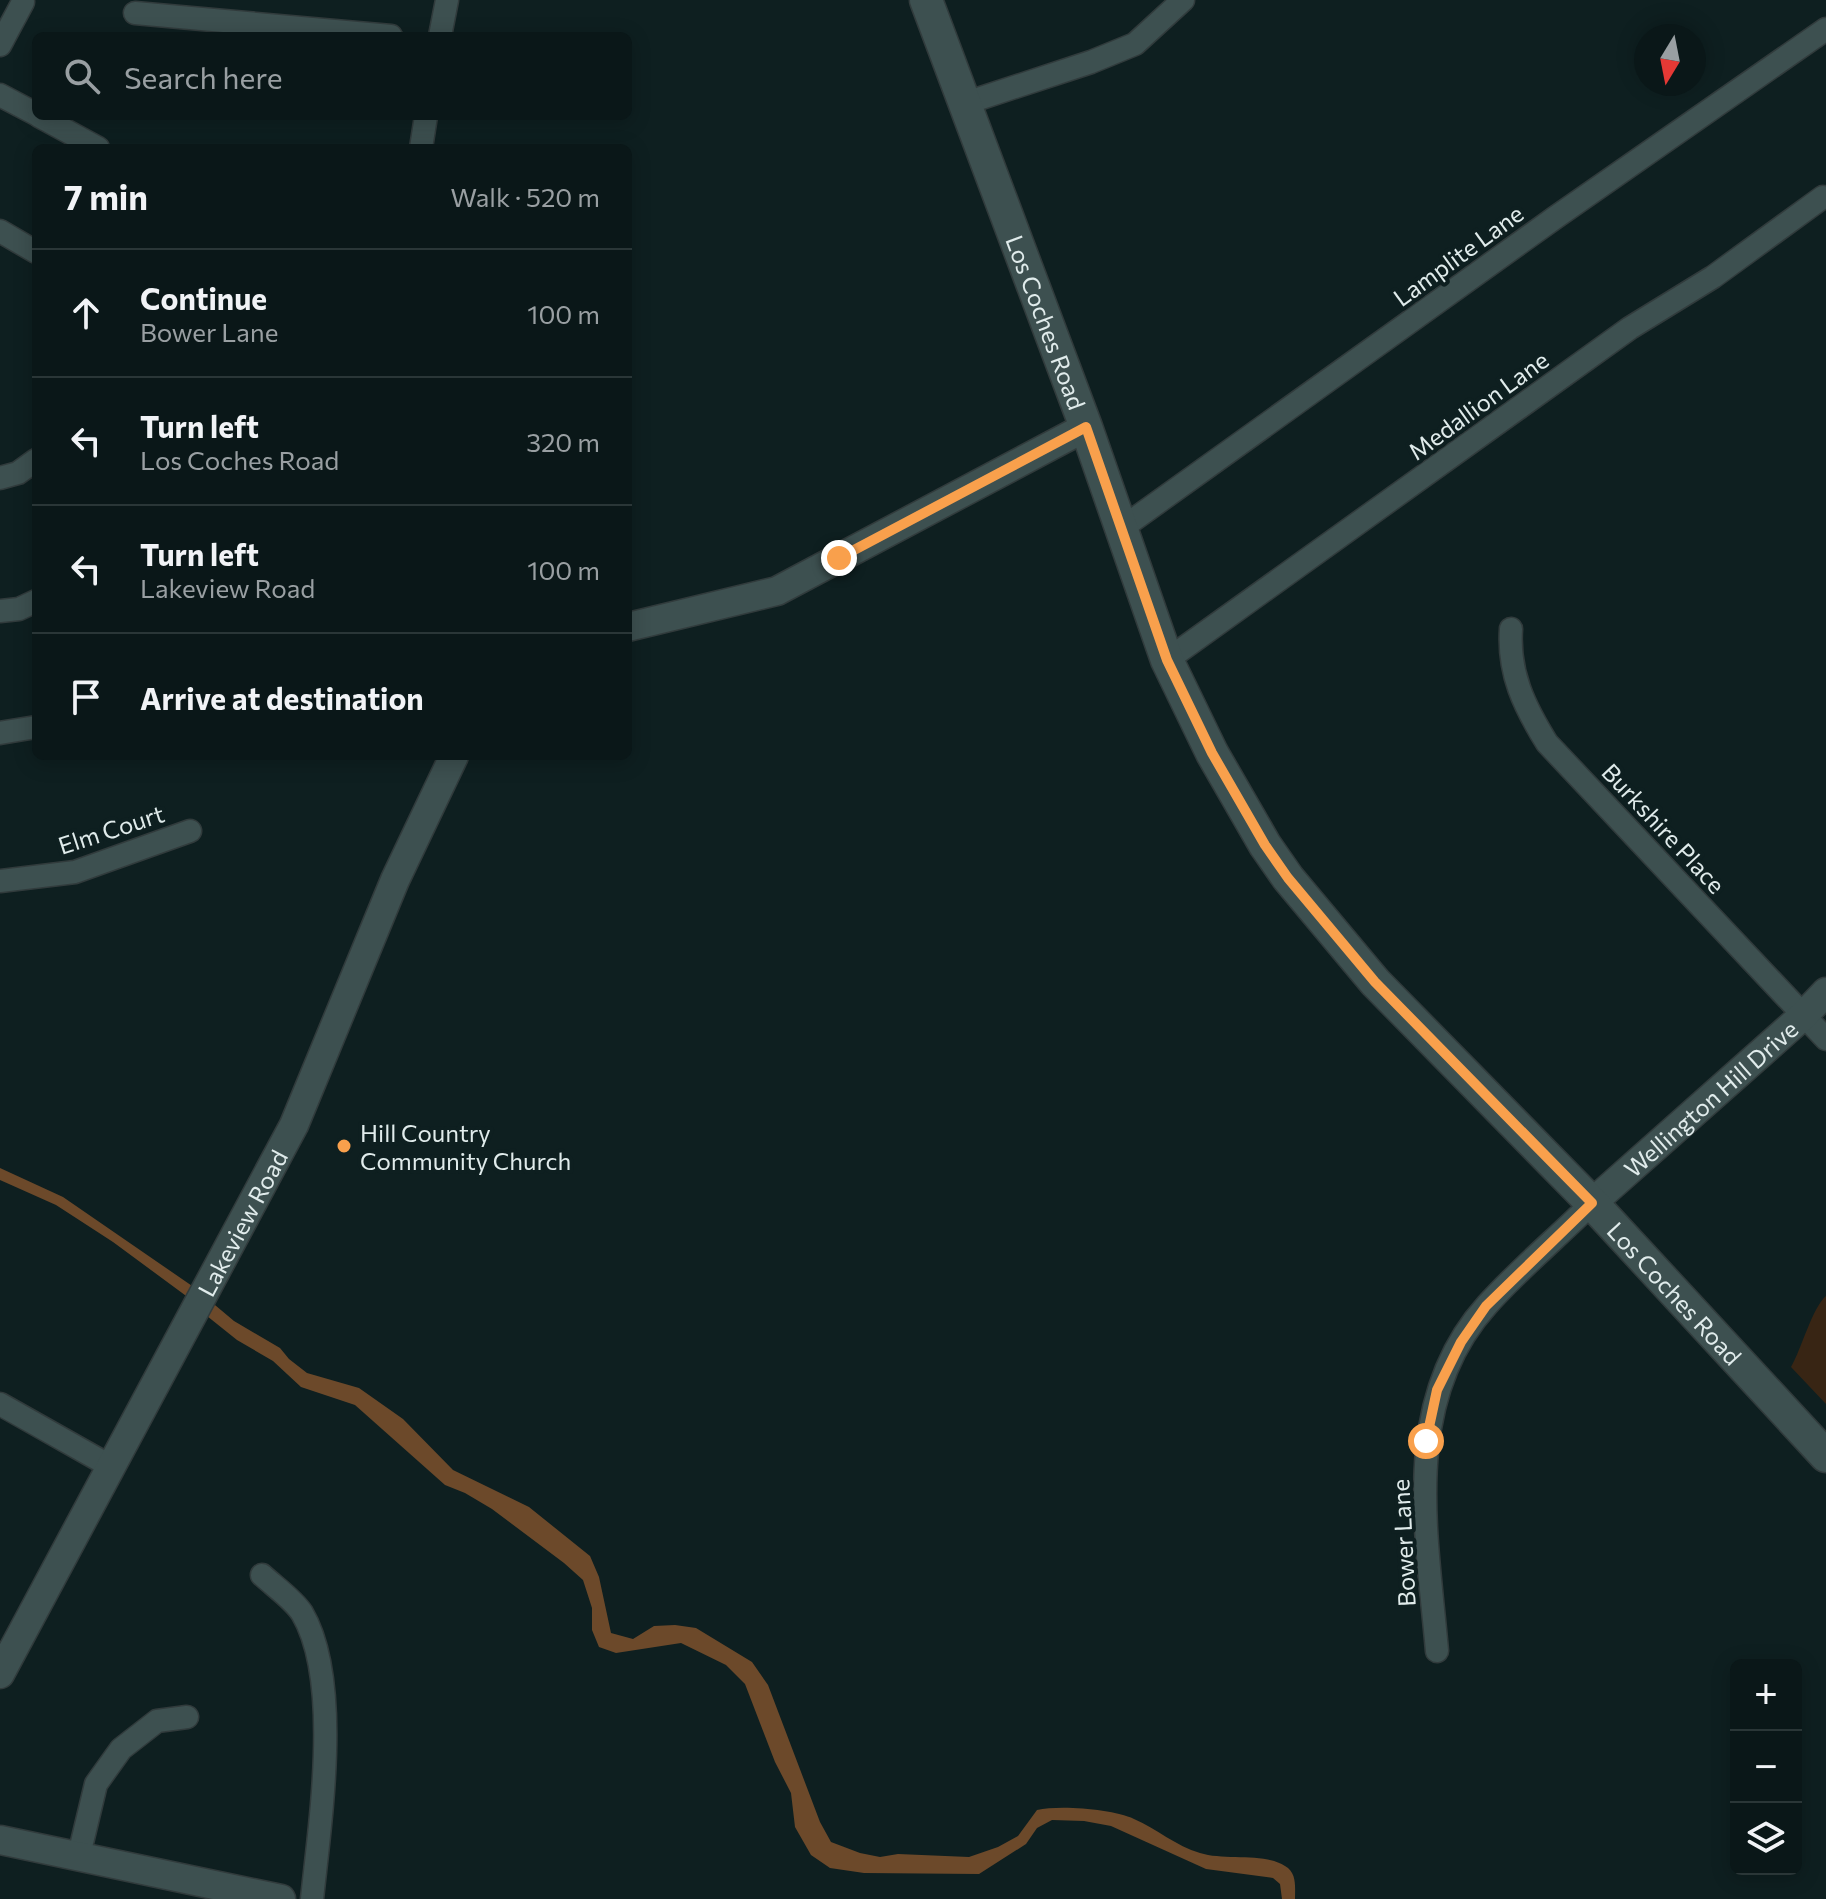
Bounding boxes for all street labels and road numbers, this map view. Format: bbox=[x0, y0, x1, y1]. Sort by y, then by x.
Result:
street label: Lamplite Lane bbox=[1387, 198, 1529, 312]
street label: Los Coches Road bbox=[1001, 231, 1093, 413]
street label: Medallion Lane bbox=[1402, 345, 1554, 465]
street label: Burkshire Place bbox=[1596, 757, 1732, 899]
street label: Elm Court bbox=[54, 798, 168, 860]
street label: Wellington Hill Drive bbox=[1618, 1014, 1803, 1183]
street label: Lakeview Road bbox=[191, 1144, 293, 1301]
street label: Los Coches Road bbox=[1602, 1215, 1748, 1370]
street label: Bower Lane bbox=[1385, 1478, 1421, 1608]

